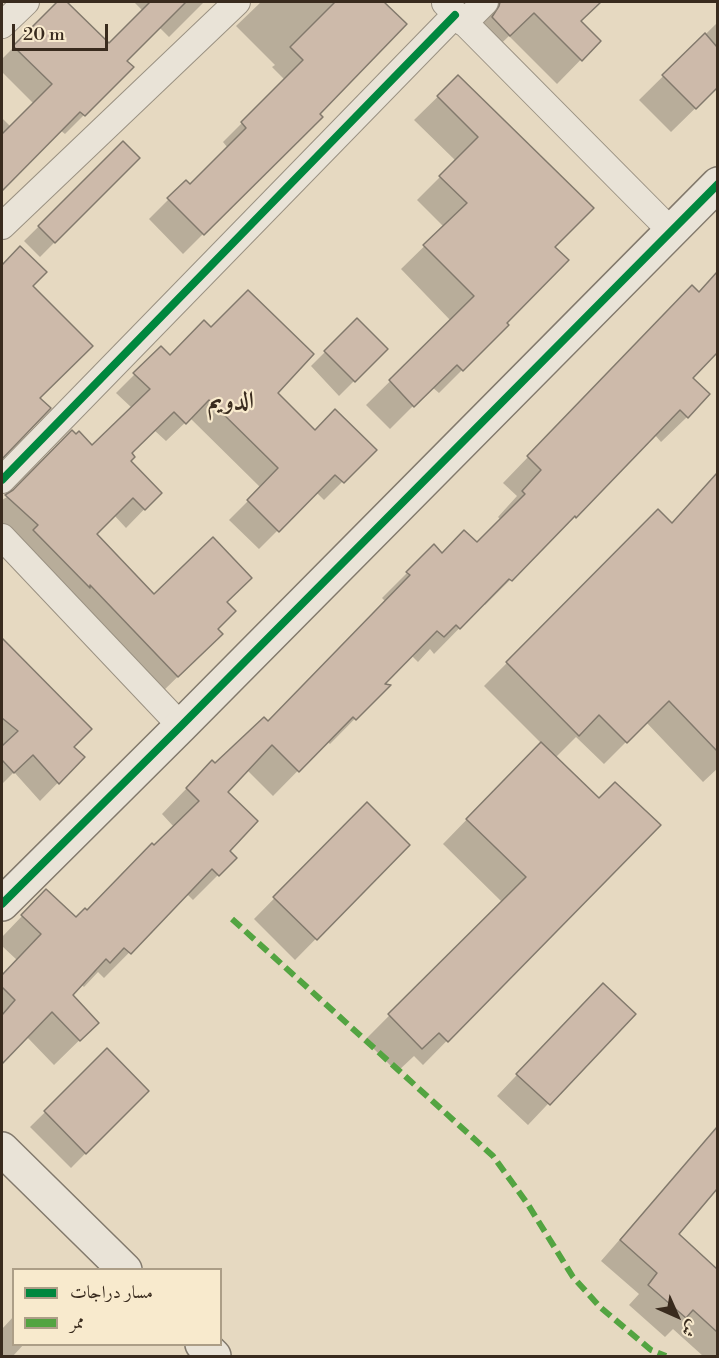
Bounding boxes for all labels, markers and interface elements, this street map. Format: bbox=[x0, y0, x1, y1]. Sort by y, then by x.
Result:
scale bar bbox=[15, 12, 111, 50]
text: 20 m bbox=[23, 23, 65, 46]
district label: الدويم bbox=[208, 388, 254, 416]
legend bbox=[12, 1268, 222, 1346]
text: مسار دراجات bbox=[70, 1281, 153, 1304]
north arrow bbox=[647, 1286, 707, 1346]
text: ممر bbox=[70, 1311, 84, 1334]
text: ش bbox=[677, 1316, 702, 1341]

